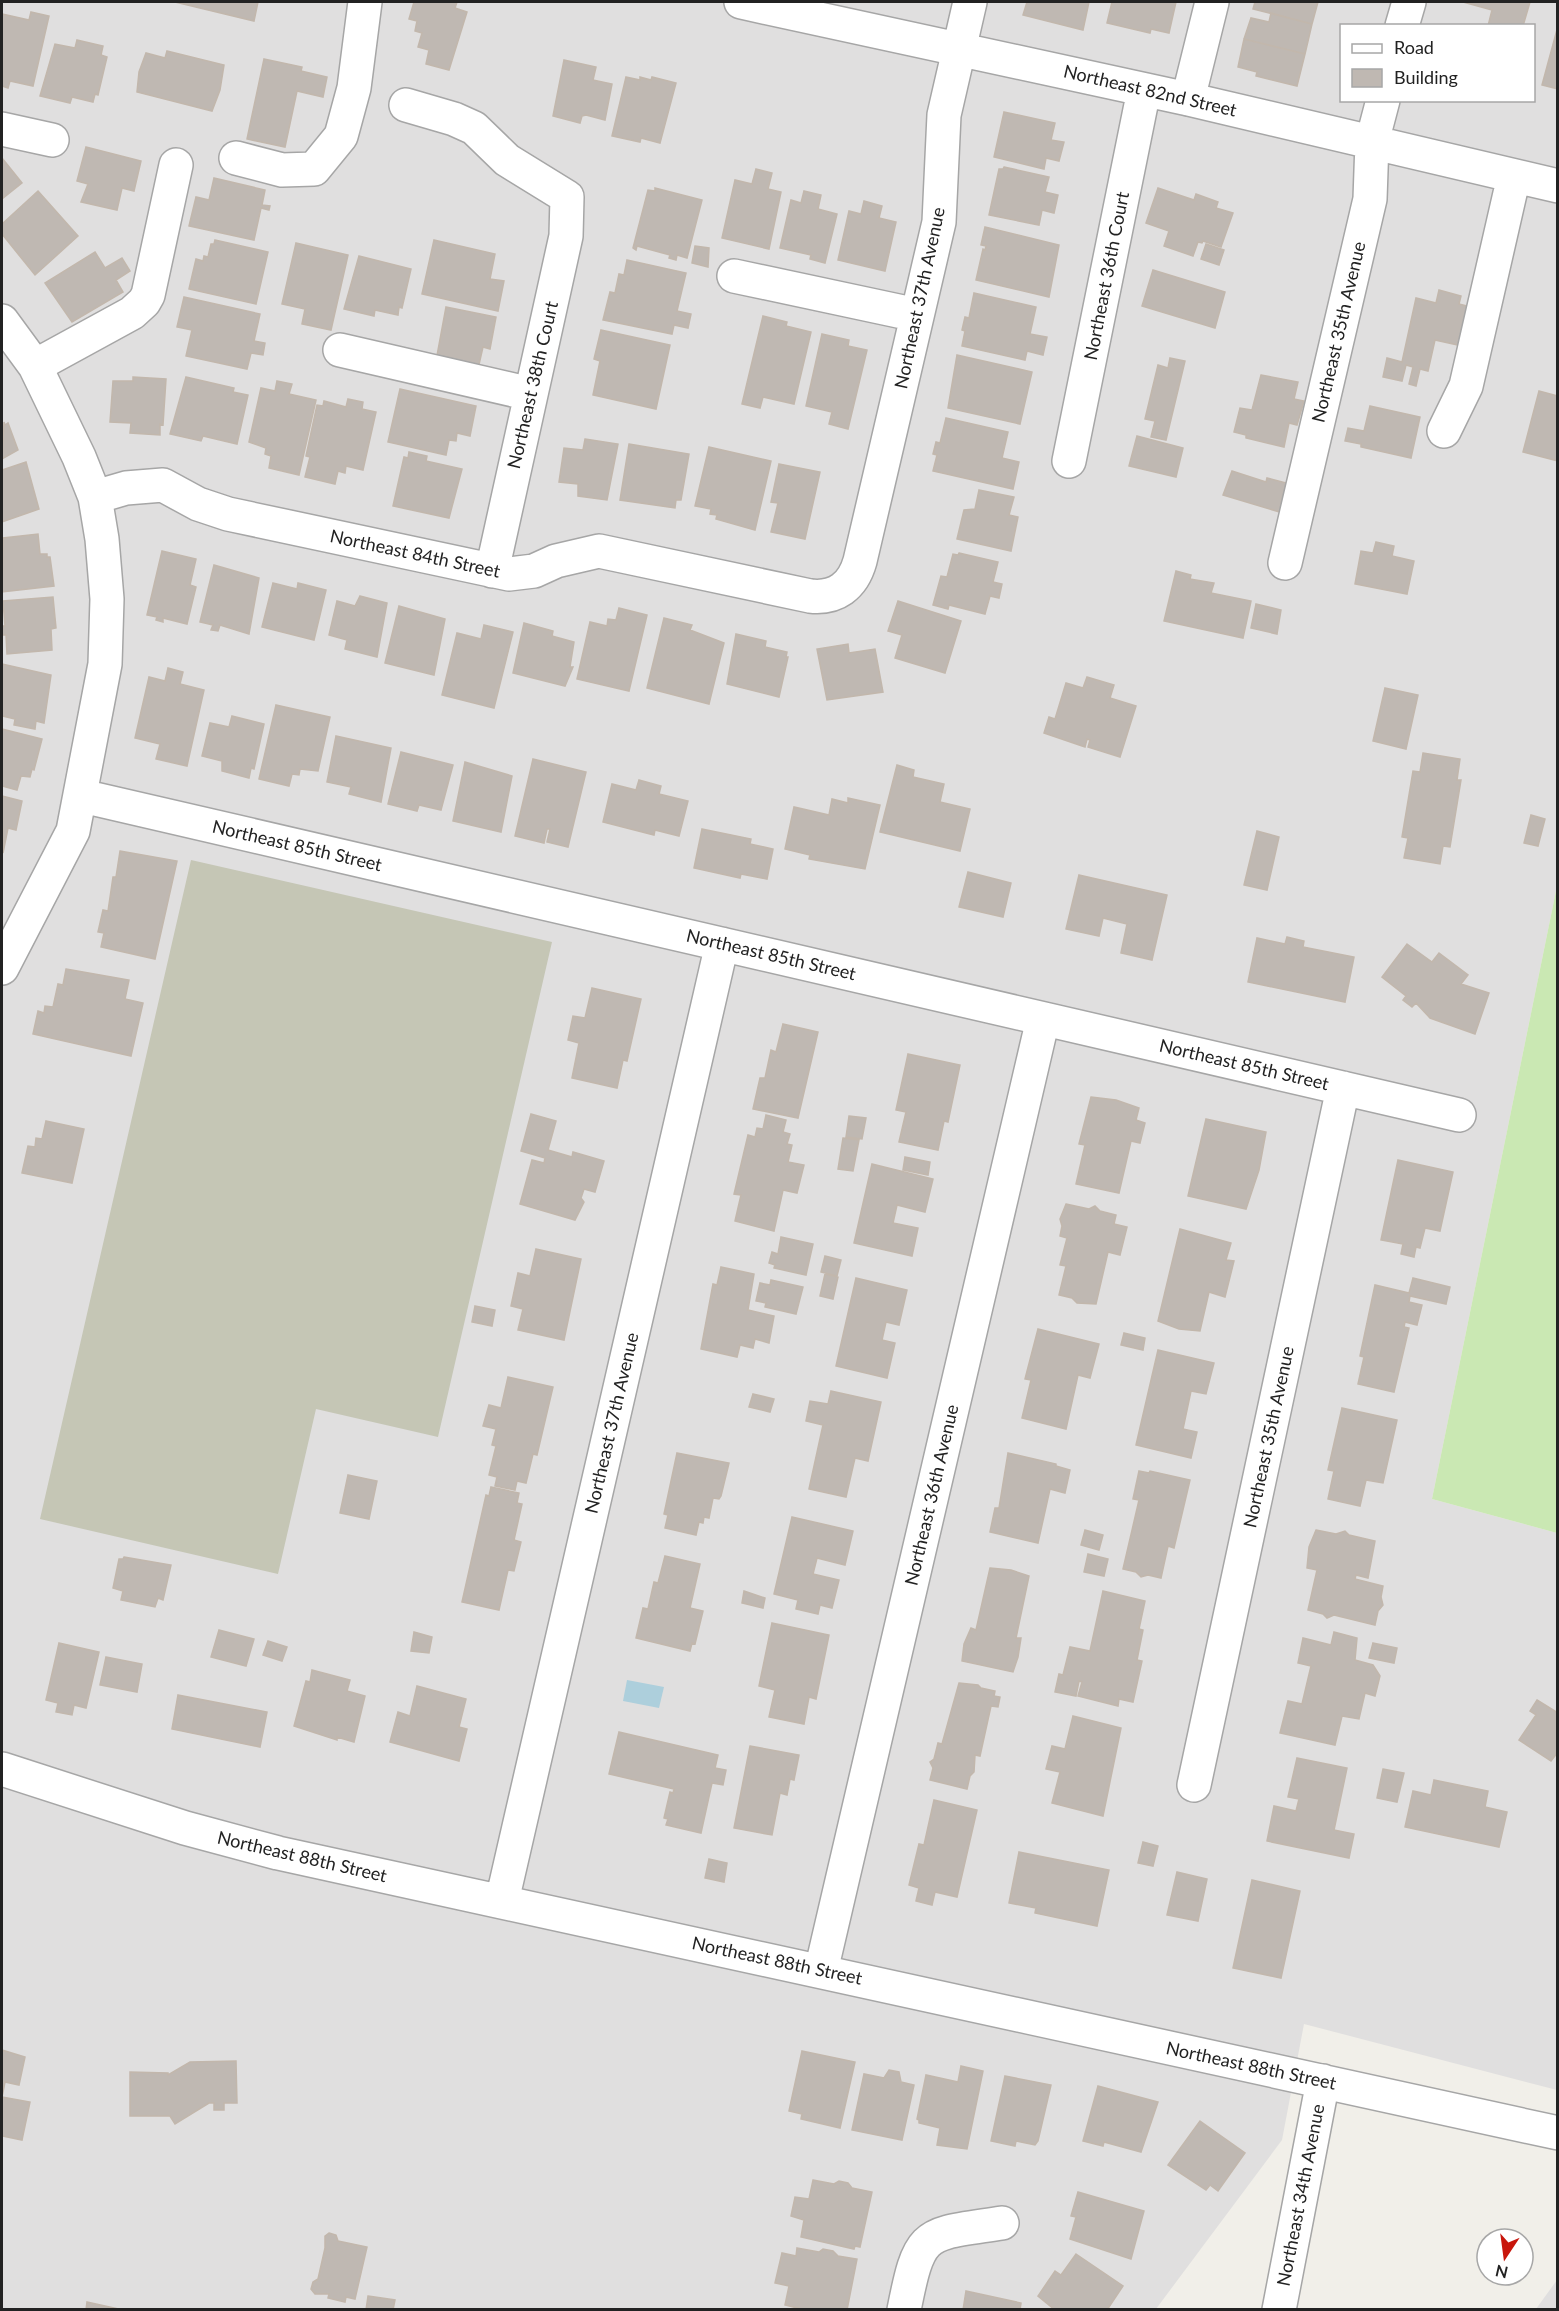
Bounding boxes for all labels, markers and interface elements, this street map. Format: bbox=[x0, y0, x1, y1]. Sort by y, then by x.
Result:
legend bbox=[1340, 24, 1535, 102]
text: Road bbox=[1394, 36, 1434, 58]
street label: Northeast 82nd Street bbox=[1061, 59, 1239, 121]
text: Building bbox=[1394, 66, 1458, 88]
street label: Northeast 36th Court bbox=[1079, 189, 1133, 362]
street label: Northeast 37th Avenue bbox=[889, 205, 949, 391]
street label: Northeast 35th Avenue bbox=[1306, 239, 1370, 424]
street label: Northeast 38th Court bbox=[502, 298, 562, 471]
street label: Northeast 84th Street bbox=[328, 524, 503, 582]
street label: Northeast 85th Street bbox=[210, 815, 385, 875]
street label: Northeast 85th Street bbox=[684, 924, 859, 984]
street label: Northeast 85th Street bbox=[1157, 1034, 1332, 1094]
street label: Northeast 37th Avenue bbox=[579, 1330, 643, 1515]
street label: Northeast 35th Avenue bbox=[1238, 1344, 1298, 1530]
street label: Northeast 36th Avenue bbox=[899, 1402, 963, 1587]
street label: Northeast 88th Street bbox=[215, 1826, 390, 1886]
street label: Northeast 88th Street bbox=[690, 1931, 865, 1989]
street label: Northeast 88th Street bbox=[1164, 2036, 1339, 2094]
street label: Northeast 34th Avenue bbox=[1272, 2102, 1328, 2288]
north arrow bbox=[1475, 2227, 1535, 2287]
text: N bbox=[1493, 2261, 1510, 2283]

